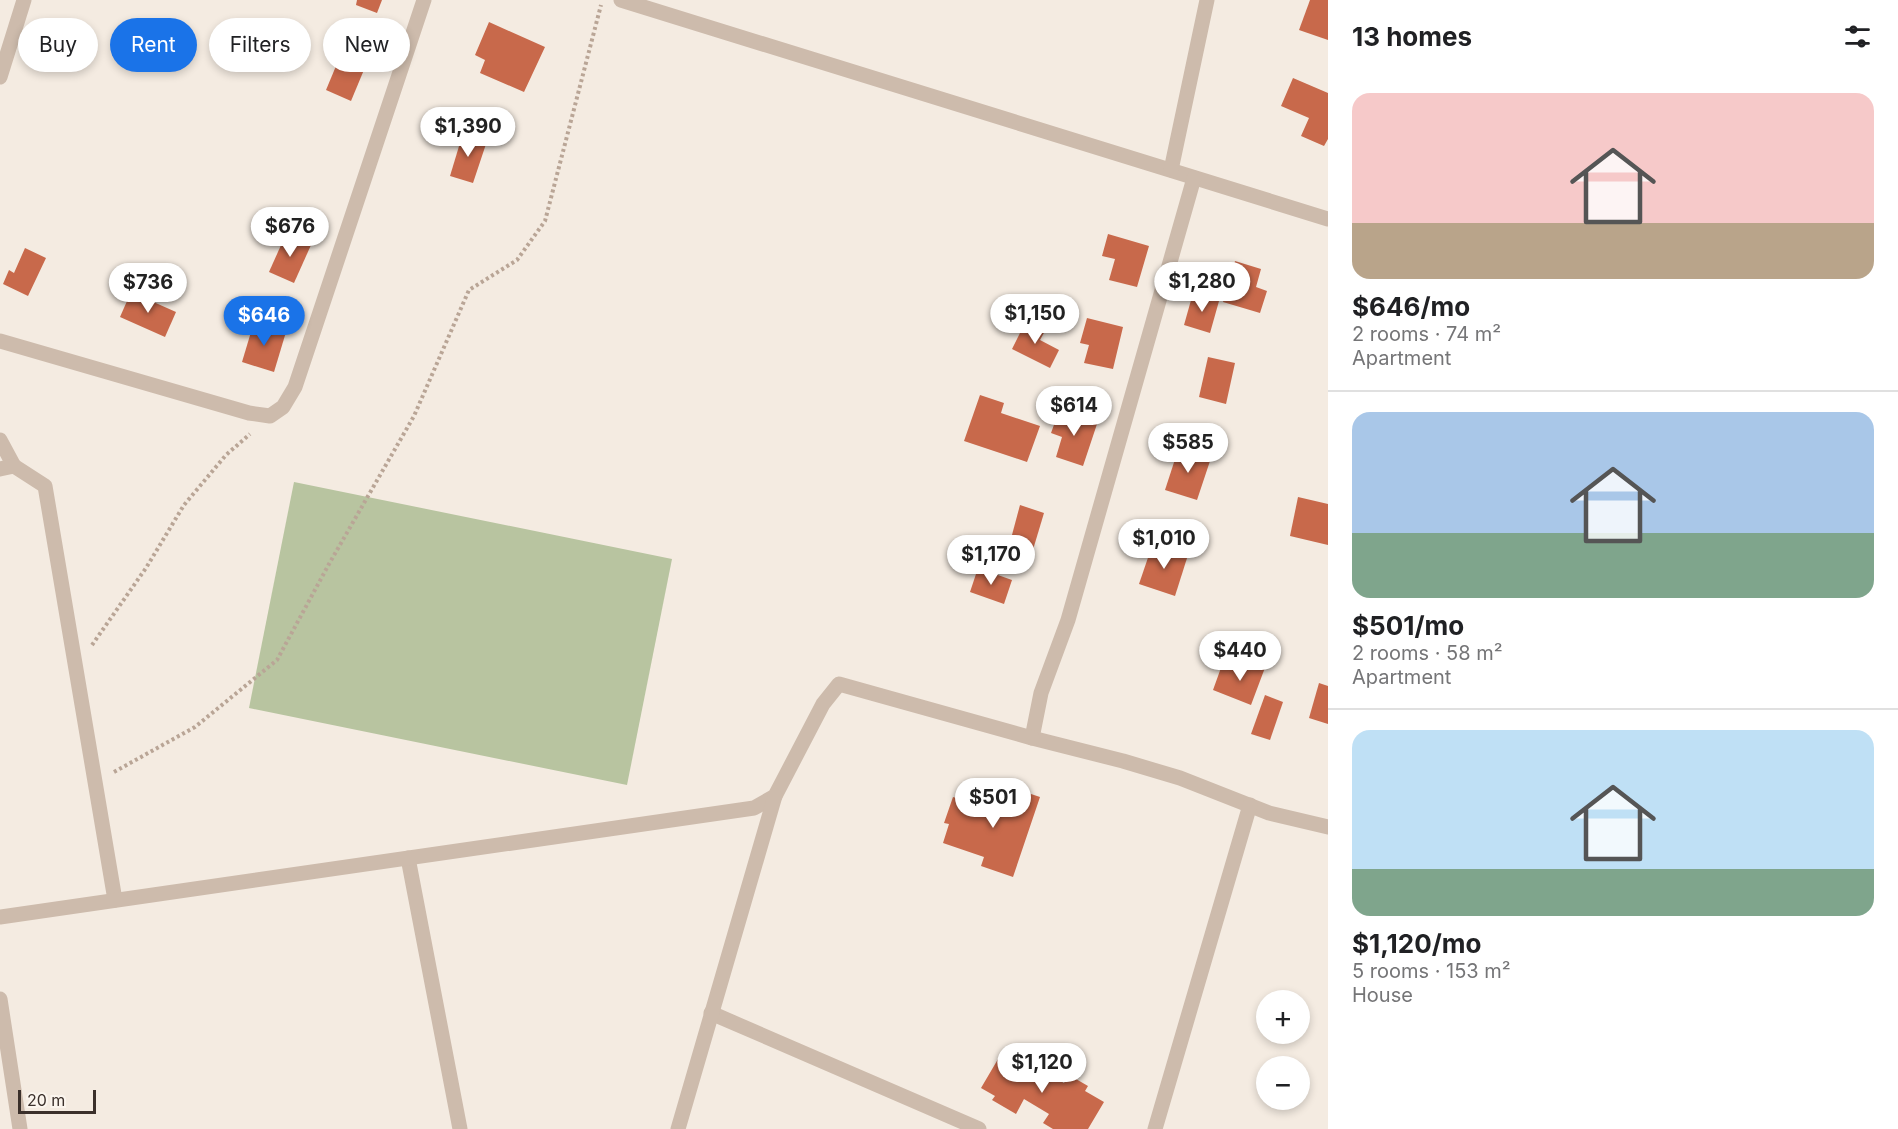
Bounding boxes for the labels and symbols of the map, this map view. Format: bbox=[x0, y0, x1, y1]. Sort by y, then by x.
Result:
pin: $1,390 bbox=[419, 107, 517, 158]
pin: $676 bbox=[254, 207, 326, 258]
pin: $1,280 bbox=[1153, 262, 1251, 313]
pin: $736 bbox=[112, 263, 184, 314]
pin: $1,150 bbox=[986, 294, 1084, 345]
pin: $646 bbox=[228, 296, 300, 347]
pin: $614 bbox=[1038, 386, 1110, 437]
pin: $585 bbox=[1152, 423, 1224, 474]
pin: $1,010 bbox=[1115, 519, 1213, 570]
pin: $1,170 bbox=[942, 535, 1040, 586]
pin: $440 bbox=[1204, 631, 1276, 682]
pin: $501 bbox=[957, 778, 1029, 829]
pin: $1,120 bbox=[993, 1043, 1091, 1094]
scale bar bbox=[18, 1087, 96, 1114]

